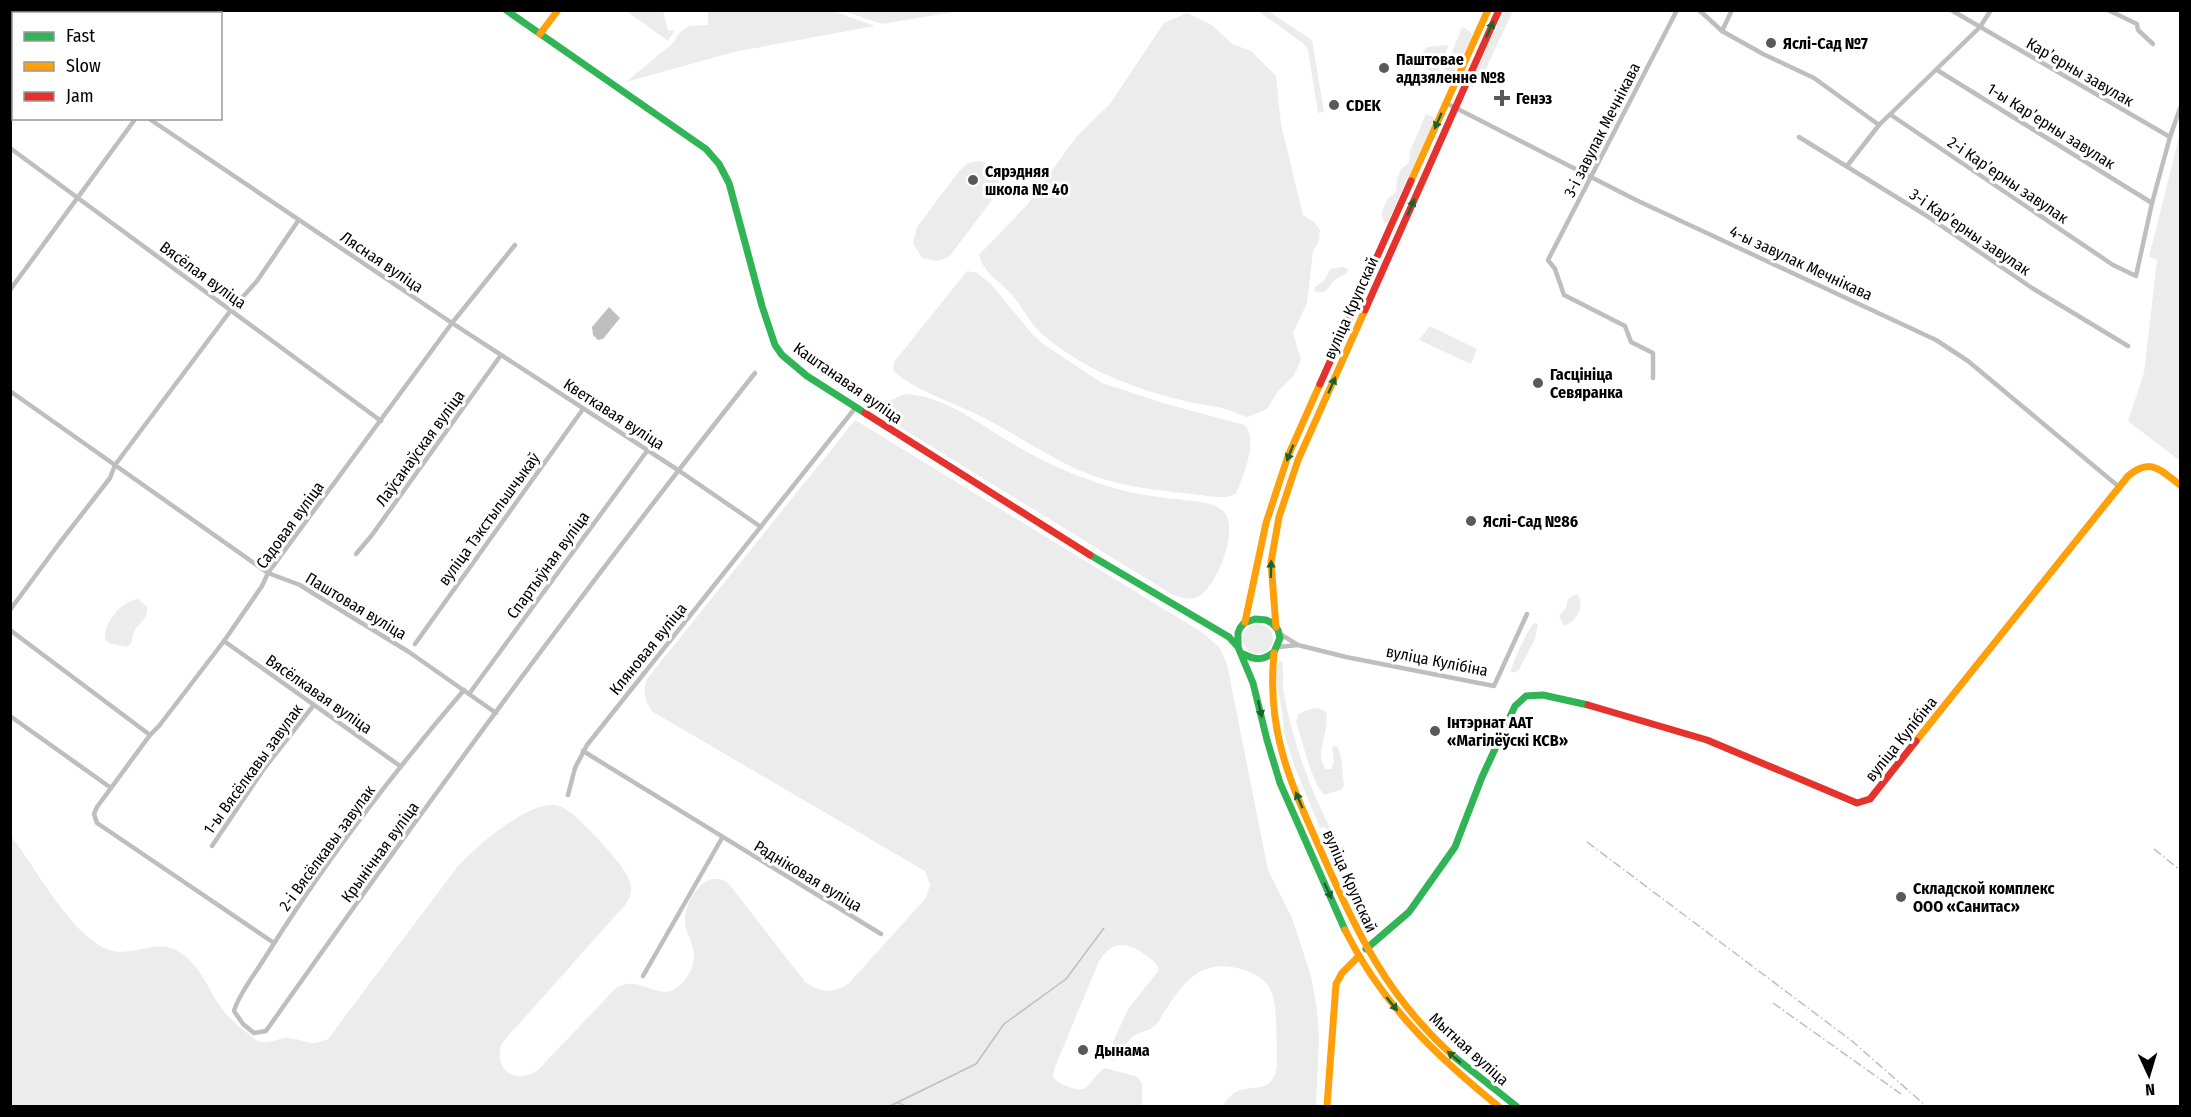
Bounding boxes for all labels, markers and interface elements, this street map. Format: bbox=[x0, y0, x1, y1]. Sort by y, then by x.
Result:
legend bbox=[12, 12, 222, 120]
one-way arrow bbox=[1486, 20, 1495, 37]
text: Fast bbox=[66, 25, 95, 47]
place label: Яслі-Сад №7 bbox=[1783, 34, 1868, 53]
street label: Карʼерны завулак bbox=[2023, 34, 2137, 111]
marker: Яслі-Сад №7 bbox=[1764, 36, 1778, 50]
place label: Паштовае аддзяленне №8 bbox=[1396, 50, 1506, 87]
text: Slow bbox=[66, 55, 101, 77]
street label: 3-і завулак Мечнікава bbox=[1560, 59, 1644, 200]
marker: Паштовае аддзяленне №8 bbox=[1377, 61, 1391, 75]
street label: 1-ы Карʼерны завулак bbox=[1984, 79, 2119, 173]
text: Jam bbox=[66, 85, 94, 107]
marker: Генэз bbox=[1493, 89, 1511, 107]
place label: Генэз bbox=[1516, 89, 1552, 108]
place label: CDEK bbox=[1346, 96, 1381, 115]
marker: CDEK bbox=[1327, 98, 1341, 112]
one-way arrow bbox=[1434, 113, 1443, 130]
street label: 2-і Карʼерны завулак bbox=[1944, 133, 2072, 228]
place label: Сярэдняя школа № 40 bbox=[985, 162, 1069, 199]
marker: Сярэдняя школа № 40 bbox=[966, 173, 980, 187]
street label: 3-і Карʼерны завулак bbox=[1906, 185, 2034, 280]
one-way arrow bbox=[1406, 197, 1416, 215]
street label: 4-ы завулак Мечнікава bbox=[1727, 222, 1876, 305]
street label: Лясная вуліца bbox=[337, 227, 427, 297]
street label: Вясёлая вуліца bbox=[156, 237, 250, 313]
street label: вуліца Крупскай bbox=[1320, 254, 1382, 362]
street label: Каштанавая вуліца bbox=[790, 338, 906, 428]
place label: Гасцініца Севяранка bbox=[1550, 365, 1623, 402]
street label: Кветкавая вуліца bbox=[560, 374, 668, 454]
one-way arrow bbox=[1327, 376, 1336, 393]
marker: Гасцініца Севяранка bbox=[1531, 376, 1545, 390]
street label: Лаўсанаўская вуліца bbox=[372, 386, 469, 510]
one-way arrow bbox=[1285, 444, 1295, 462]
street label: вуліца Тэкстыльшчыкаў bbox=[434, 448, 544, 589]
street label: Садовая вуліца bbox=[252, 478, 328, 572]
street label: Спартыўная вуліца bbox=[503, 508, 593, 622]
place label: Яслі-Сад №86 bbox=[1483, 512, 1578, 531]
marker: Яслі-Сад №86 bbox=[1464, 514, 1478, 528]
one-way arrow bbox=[1266, 559, 1276, 578]
street label: Паштовая вуліца bbox=[302, 568, 410, 644]
street label: Кляновая вуліца bbox=[605, 599, 691, 699]
street label: вуліца Кулібіна bbox=[1384, 642, 1490, 680]
street label: Вясёлкавая вуліца bbox=[262, 650, 376, 738]
street label: вуліца Кулібіна bbox=[1861, 693, 1941, 785]
street label: 1-ы Вясёлкавы завулак bbox=[199, 700, 307, 838]
one-way arrow bbox=[1255, 700, 1265, 719]
place label: Інтэрнат ААТ «Магілёўскі КСВ» bbox=[1447, 713, 1568, 750]
marker: Інтэрнат ААТ «Магілёўскі КСВ» bbox=[1428, 724, 1442, 738]
street label: 2-і Вясёлкавы завулак bbox=[275, 781, 379, 915]
one-way arrow bbox=[1294, 791, 1304, 809]
street label: Крынічная вуліца bbox=[337, 798, 423, 906]
street label: вуліца Крупскай bbox=[1319, 827, 1381, 935]
street label: Радніковая вуліца bbox=[751, 836, 866, 916]
place label: Складской комплекс ООО «Санитас» bbox=[1913, 879, 2054, 916]
one-way arrow bbox=[1323, 883, 1332, 900]
marker: Складской комплекс ООО «Санитас» bbox=[1894, 890, 1908, 904]
one-way arrow bbox=[1385, 996, 1398, 1011]
street label: Мытная вуліца bbox=[1426, 1009, 1513, 1090]
place label: Дынама bbox=[1094, 1041, 1150, 1060]
marker: Дынама bbox=[1076, 1043, 1090, 1057]
north arrow bbox=[2119, 1045, 2179, 1105]
one-way arrow bbox=[1447, 1051, 1462, 1064]
text: N bbox=[2145, 1080, 2155, 1099]

